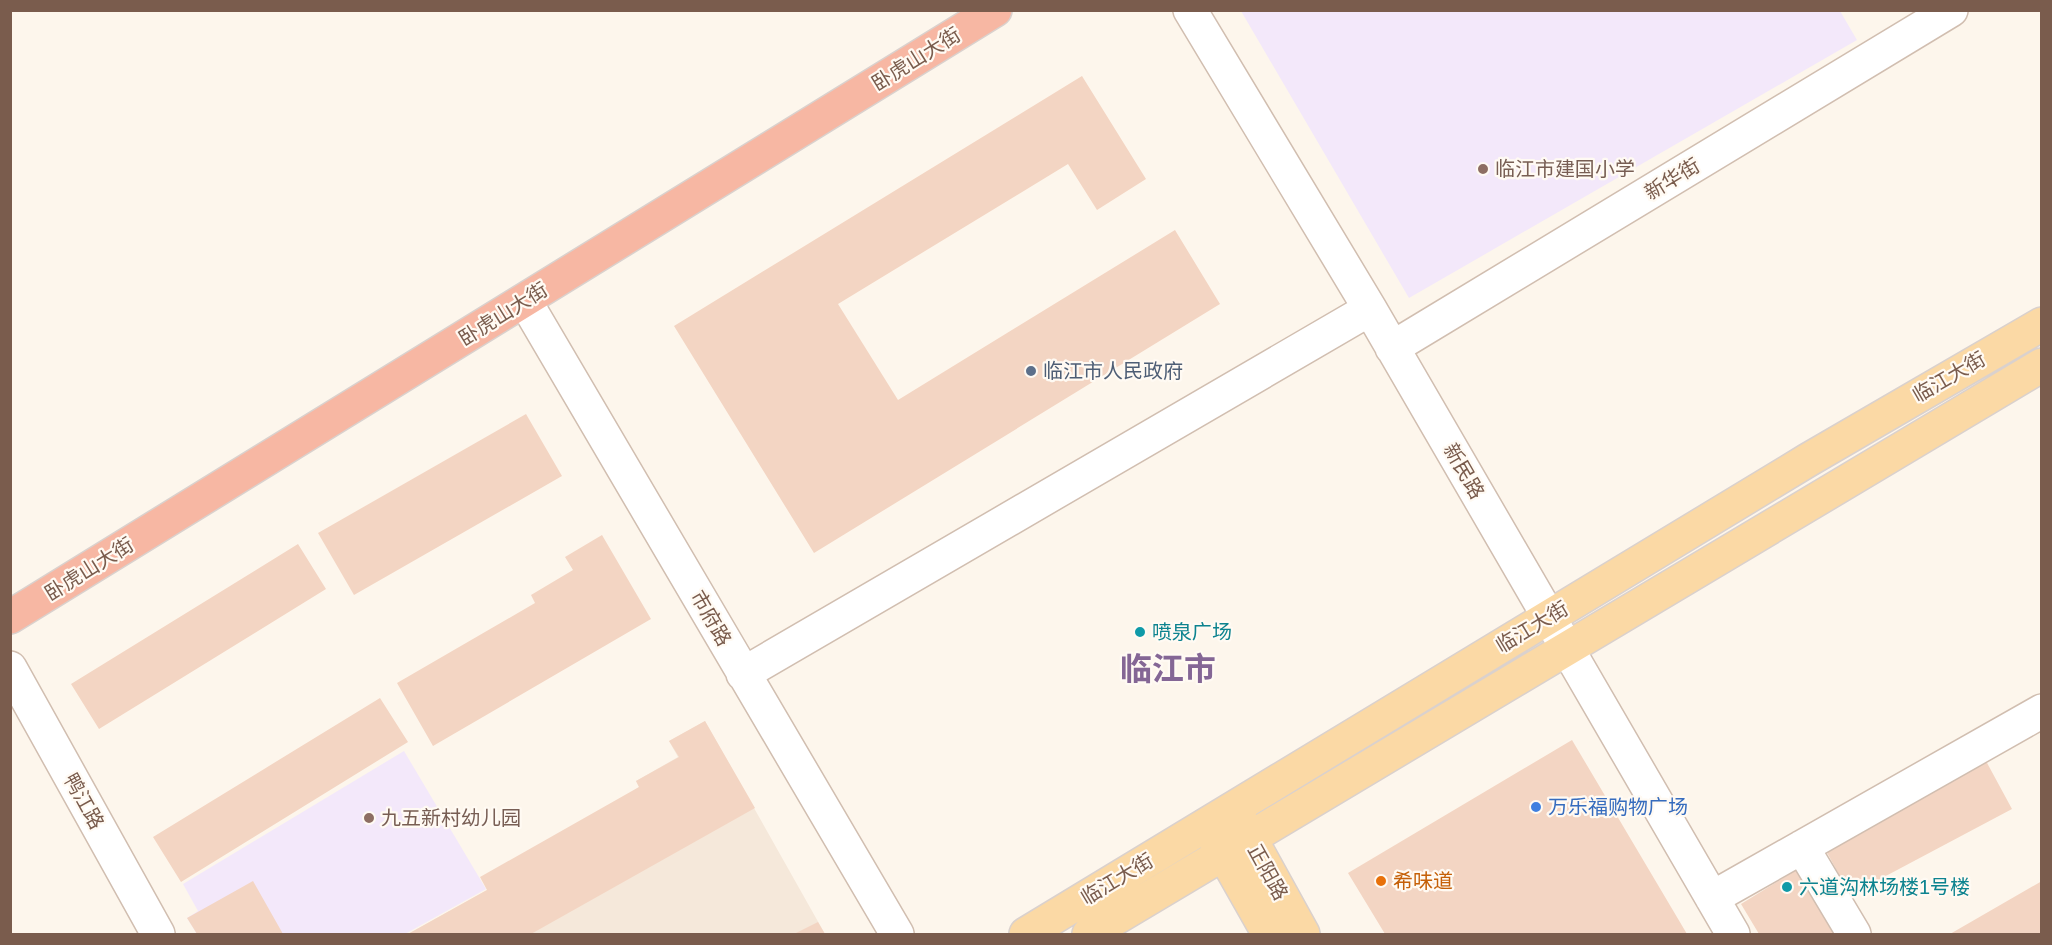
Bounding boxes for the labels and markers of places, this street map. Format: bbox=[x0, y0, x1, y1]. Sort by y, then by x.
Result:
place label: 临江市建国小学 bbox=[1495, 158, 1635, 180]
marker: 临江市建国小学 bbox=[1476, 162, 1490, 176]
place label: 临江市人民政府 bbox=[1043, 360, 1183, 382]
marker: 临江市人民政府 bbox=[1024, 364, 1038, 378]
place label: 喷泉广场 bbox=[1152, 621, 1232, 643]
marker: 喷泉广场 bbox=[1133, 625, 1147, 639]
place label: 万乐福购物广场 bbox=[1548, 796, 1688, 818]
marker: 万乐福购物广场 bbox=[1529, 800, 1543, 814]
place label: 九五新村幼儿园 bbox=[381, 807, 521, 829]
marker: 九五新村幼儿园 bbox=[362, 811, 376, 825]
place label: 希味道 bbox=[1393, 870, 1453, 892]
marker: 希味道 bbox=[1374, 874, 1388, 888]
place label: 六道沟林场楼1号楼 bbox=[1799, 876, 1970, 898]
marker: 六道沟林场楼1号楼 bbox=[1780, 880, 1794, 894]

